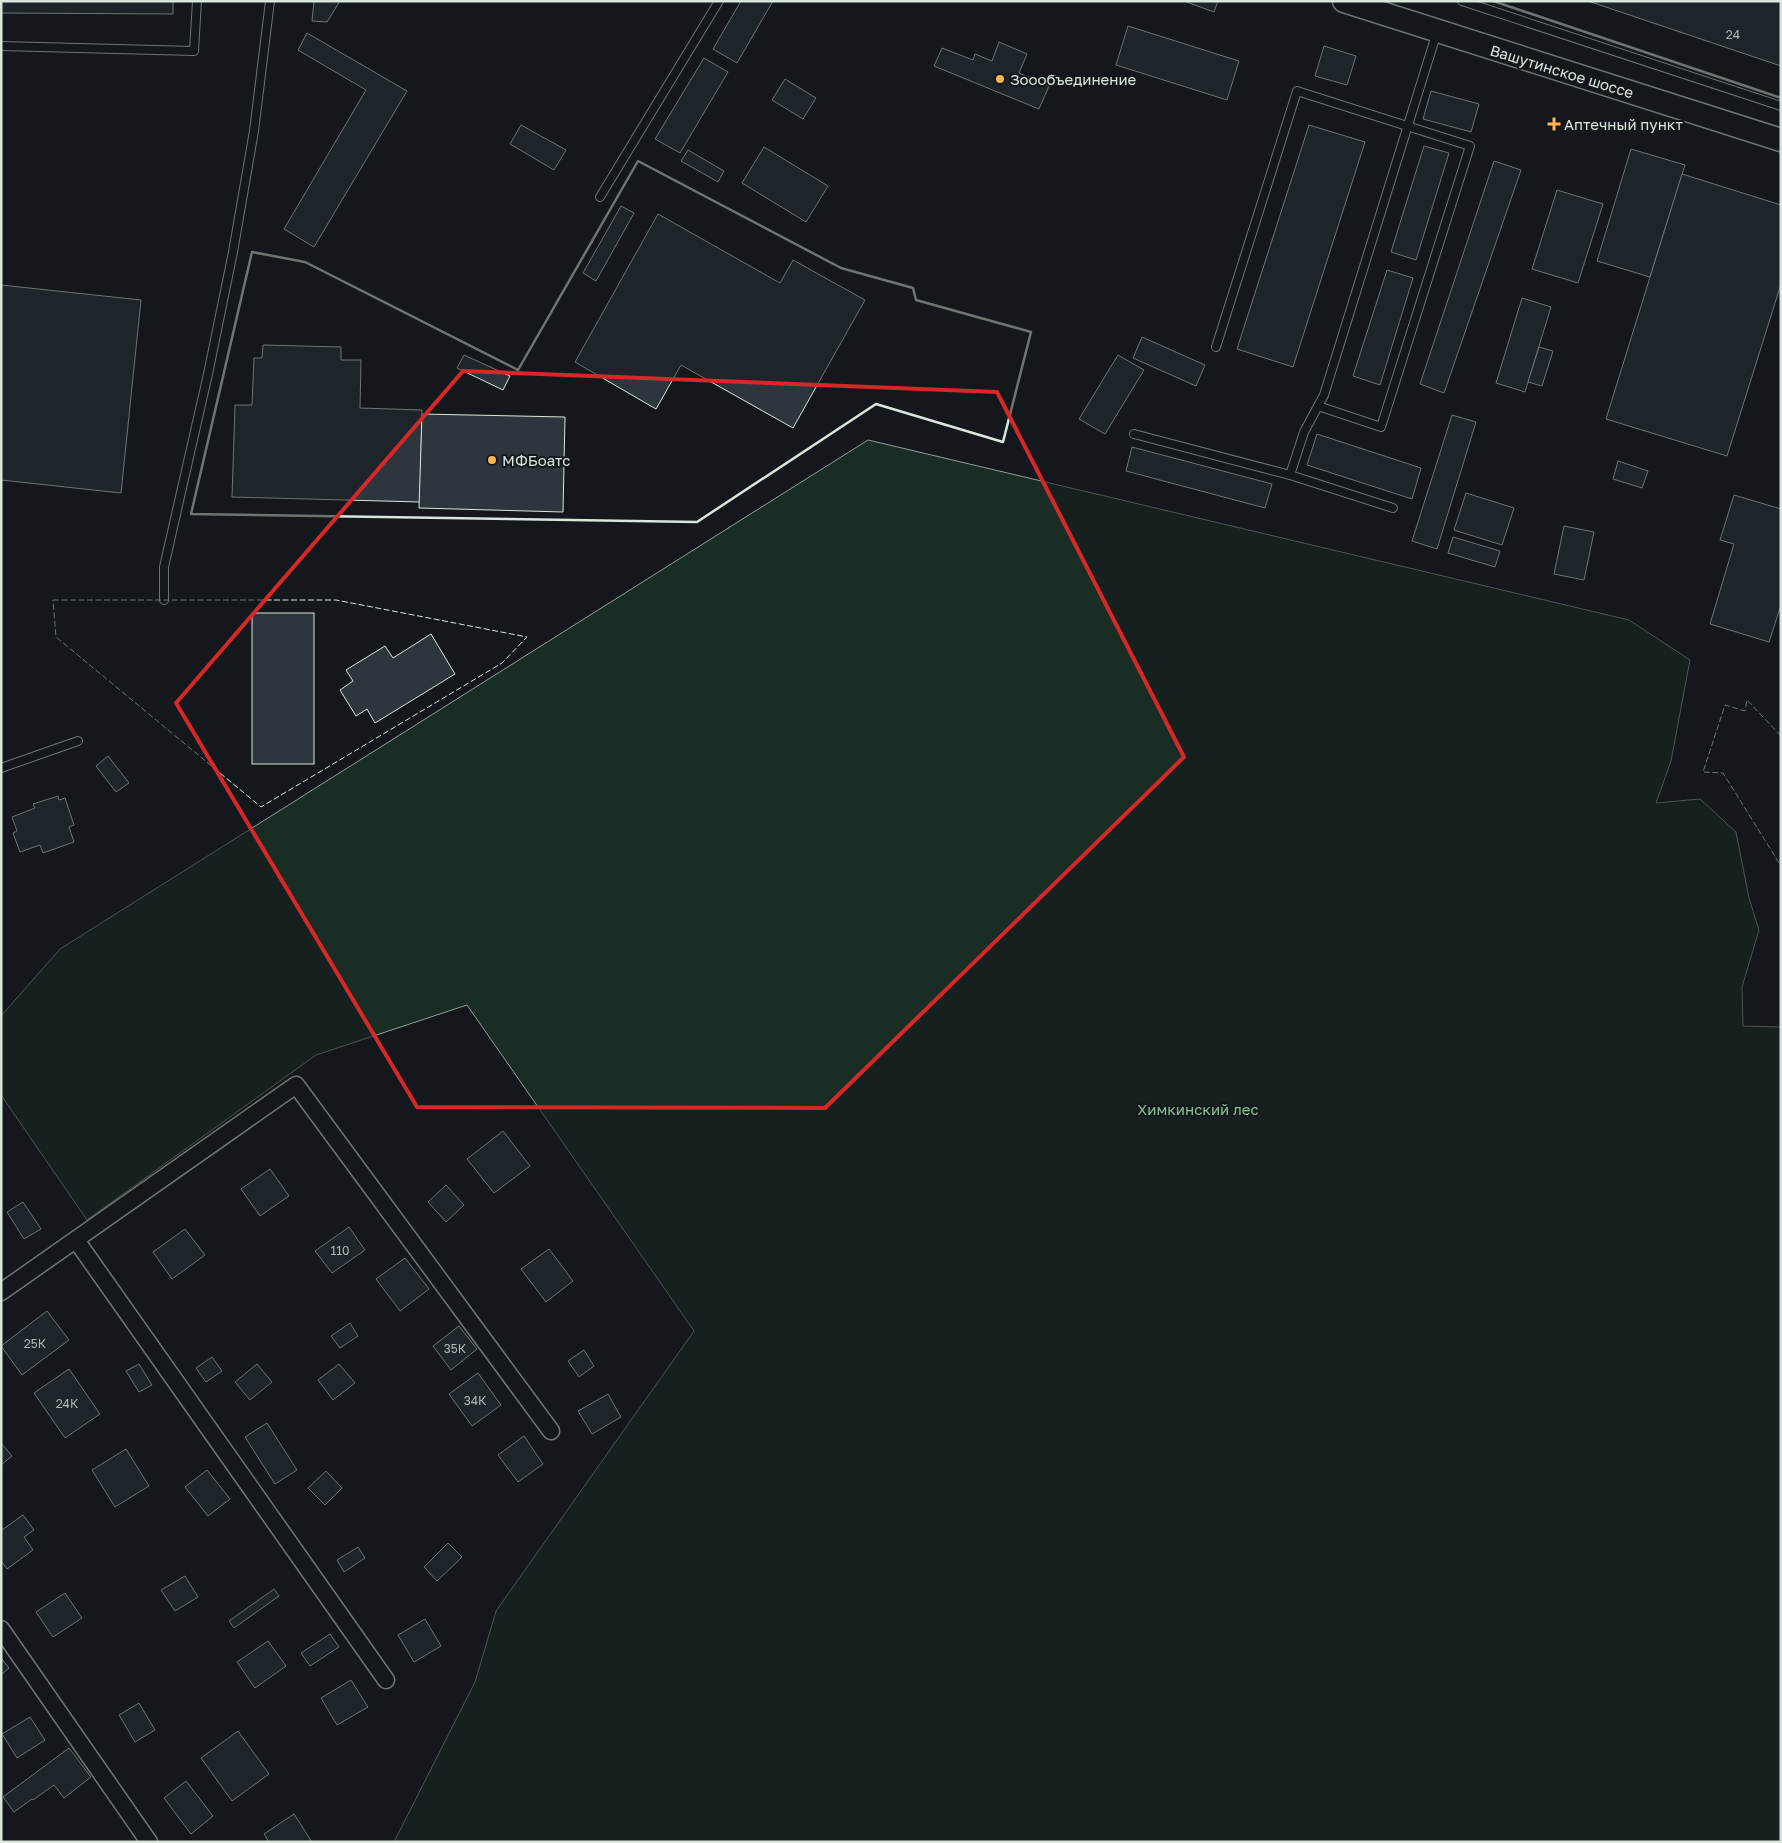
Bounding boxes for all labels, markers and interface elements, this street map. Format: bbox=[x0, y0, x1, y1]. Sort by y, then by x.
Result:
house number: 24 bbox=[1726, 27, 1740, 42]
street label: Вашутинское шоссе bbox=[1488, 41, 1636, 102]
place label: Зоообъединение bbox=[1010, 70, 1137, 88]
marker: Зоообъединение bbox=[994, 73, 1006, 85]
place label: Аптечный пункт bbox=[1564, 115, 1683, 133]
marker: Аптечный пункт bbox=[1548, 118, 1560, 130]
place label: МФБоатс bbox=[502, 451, 570, 469]
marker: МФБоатс bbox=[486, 454, 498, 466]
park label: Химкинский лес bbox=[1137, 1100, 1259, 1118]
house number: 110 bbox=[330, 1243, 350, 1258]
house number: 25К bbox=[24, 1336, 47, 1351]
house number: 35К bbox=[444, 1341, 467, 1356]
house number: 34К bbox=[464, 1393, 487, 1408]
house number: 24К bbox=[56, 1396, 79, 1411]

